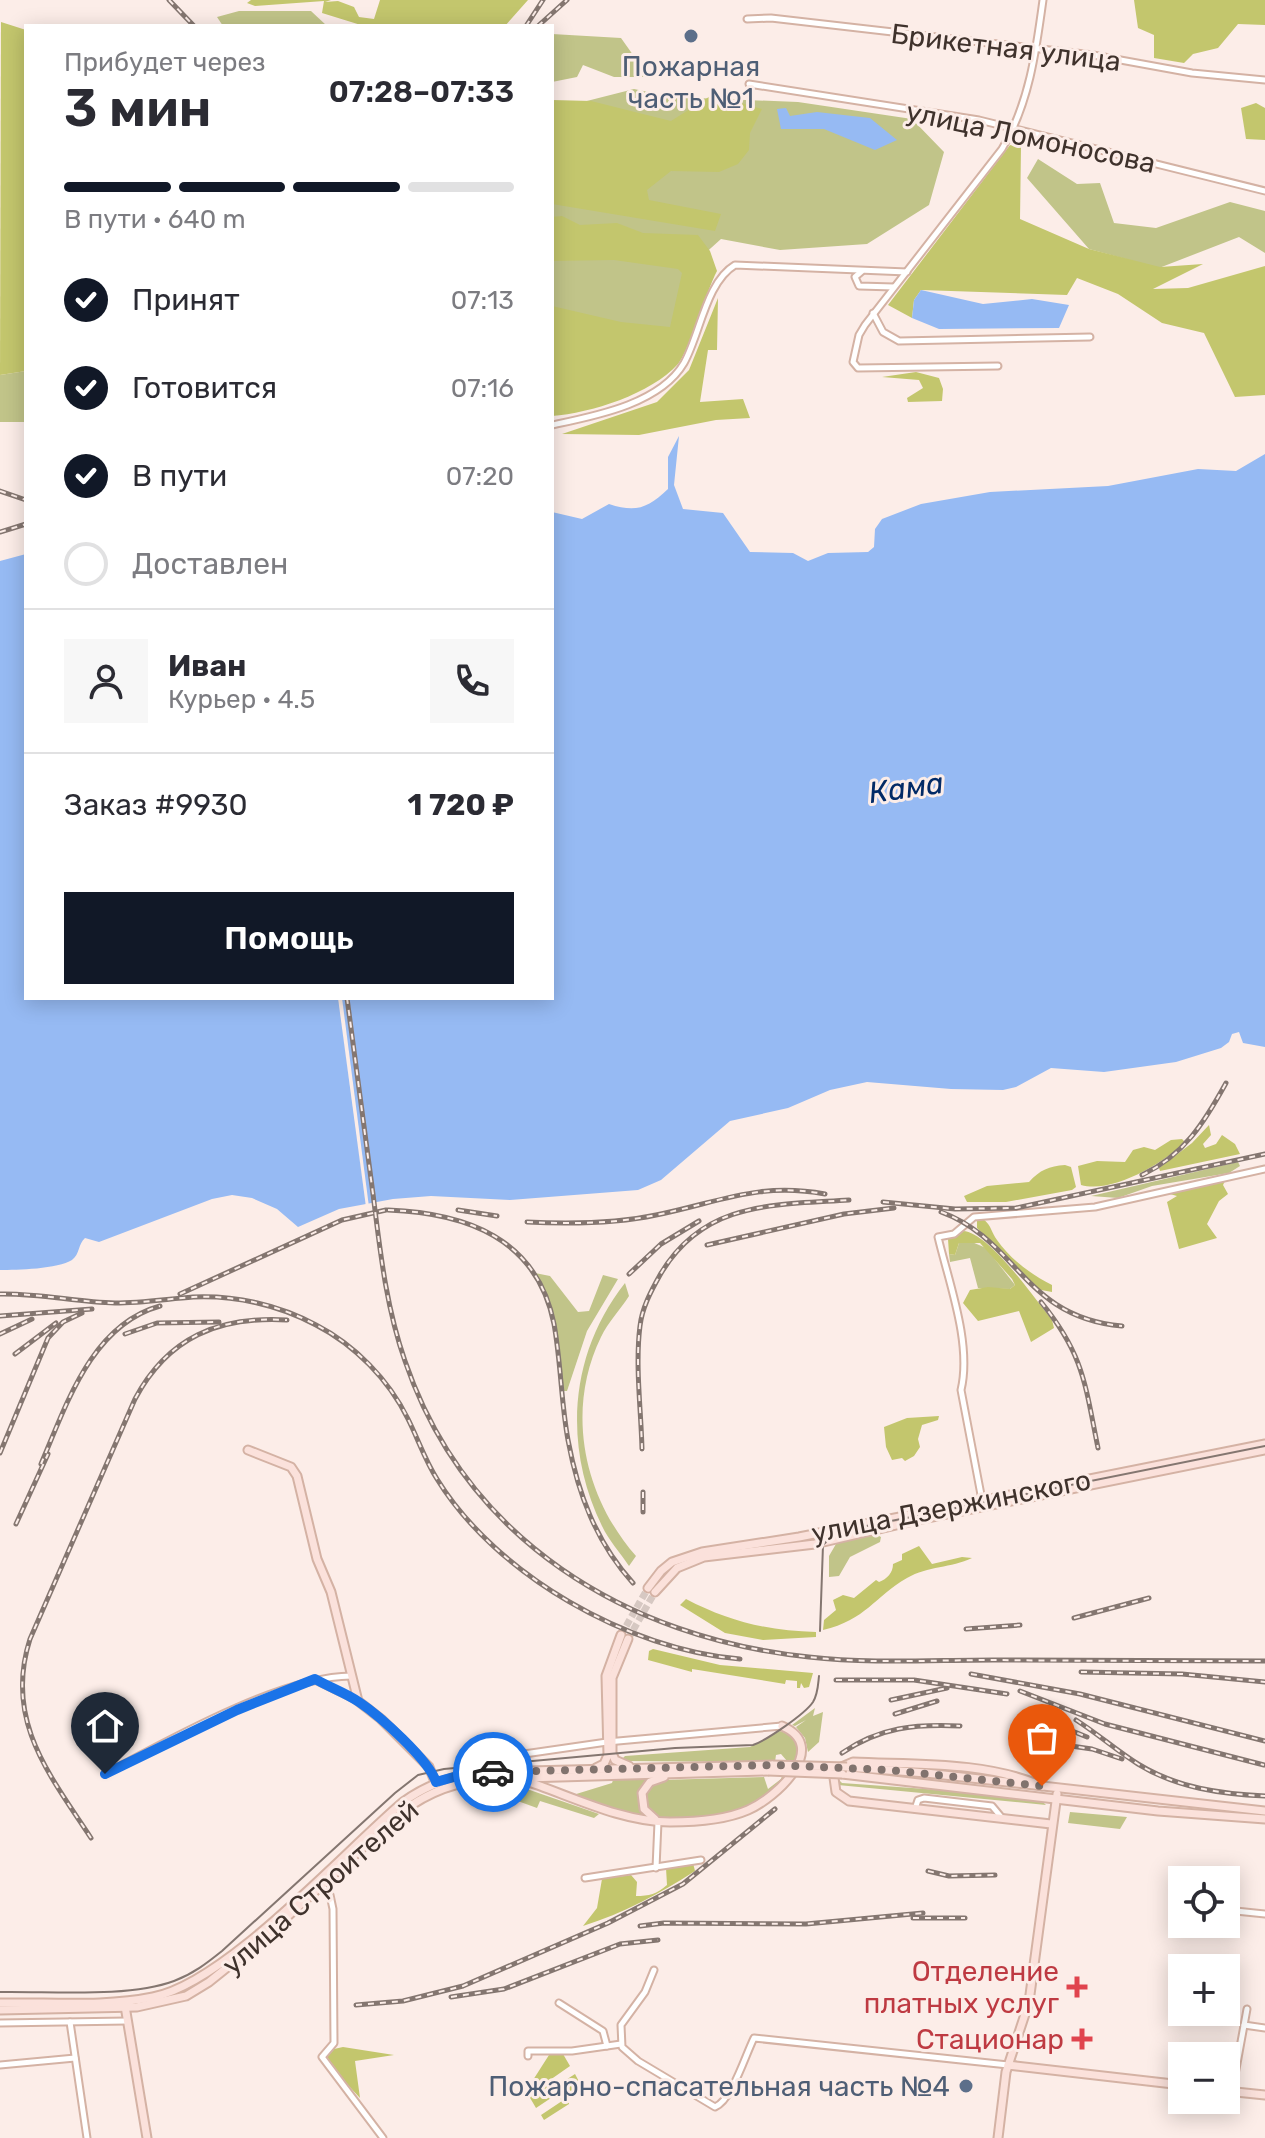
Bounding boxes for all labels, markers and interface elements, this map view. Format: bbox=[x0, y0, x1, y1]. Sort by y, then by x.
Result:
street label: Брикетная улица bbox=[889, 17, 1123, 78]
marker: Пожарная часть №1 bbox=[682, 27, 700, 45]
text: Прибудет через bbox=[64, 47, 265, 78]
place label: Пожарная часть №1 bbox=[622, 50, 760, 115]
text: 07:28–07:33 bbox=[329, 74, 514, 110]
text: 3 мин bbox=[64, 77, 212, 139]
street label: улица Ломоносова bbox=[903, 95, 1159, 180]
text: В пути · 640 m bbox=[64, 204, 246, 235]
icon: check bbox=[64, 278, 108, 322]
text: Принят bbox=[132, 282, 240, 318]
text: 07:13 bbox=[451, 285, 514, 316]
icon: check bbox=[64, 366, 108, 410]
text: Готовится bbox=[132, 370, 277, 406]
text: 07:16 bbox=[451, 373, 514, 404]
icon: check bbox=[64, 454, 108, 498]
text: В пути bbox=[132, 458, 227, 494]
text: 07:20 bbox=[446, 461, 514, 492]
text: Доставлен bbox=[132, 546, 288, 582]
button: person bbox=[64, 639, 148, 723]
button: phone bbox=[430, 639, 514, 723]
text: Иван bbox=[168, 648, 246, 684]
text: Курьер · 4.5 bbox=[168, 684, 315, 715]
water label: Кама bbox=[866, 765, 946, 811]
text: Заказ #9930 bbox=[64, 787, 248, 823]
text: 1 720 ₽ bbox=[408, 787, 514, 823]
button: Помощь bbox=[64, 892, 514, 984]
street label: улица Дзержинского bbox=[809, 1463, 1094, 1550]
pin bbox=[71, 1692, 139, 1774]
icon: home bbox=[83, 1704, 127, 1748]
pin bbox=[1008, 1704, 1076, 1786]
icon: bag bbox=[1020, 1716, 1064, 1760]
courier bbox=[453, 1732, 533, 1812]
icon: car bbox=[471, 1750, 515, 1794]
street label: улица Строителей bbox=[216, 1793, 425, 1982]
map controls bbox=[1168, 1866, 1240, 2114]
button: locate bbox=[1168, 1866, 1240, 1938]
button: + bbox=[1168, 1954, 1240, 2026]
place label: Отделение платных услуг bbox=[864, 1955, 1059, 2020]
marker: Отделение платных услуг bbox=[1066, 1976, 1088, 1998]
place label: Стационар bbox=[916, 2023, 1064, 2056]
marker: Стационар bbox=[1071, 2028, 1093, 2050]
button: − bbox=[1168, 2042, 1240, 2114]
place label: Пожарно-спасательная часть №4 bbox=[488, 2070, 950, 2103]
marker: Пожарно-спасательная часть №4 bbox=[957, 2077, 975, 2095]

